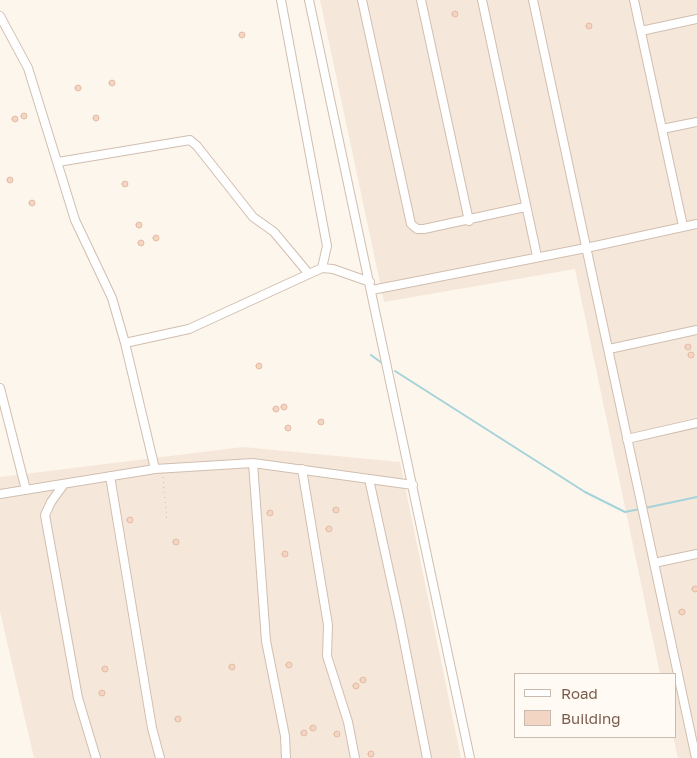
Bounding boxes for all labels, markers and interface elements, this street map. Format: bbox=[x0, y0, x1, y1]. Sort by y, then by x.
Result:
legend bbox=[514, 673, 677, 738]
text: Road bbox=[561, 684, 598, 702]
text: Building bbox=[561, 709, 621, 727]

